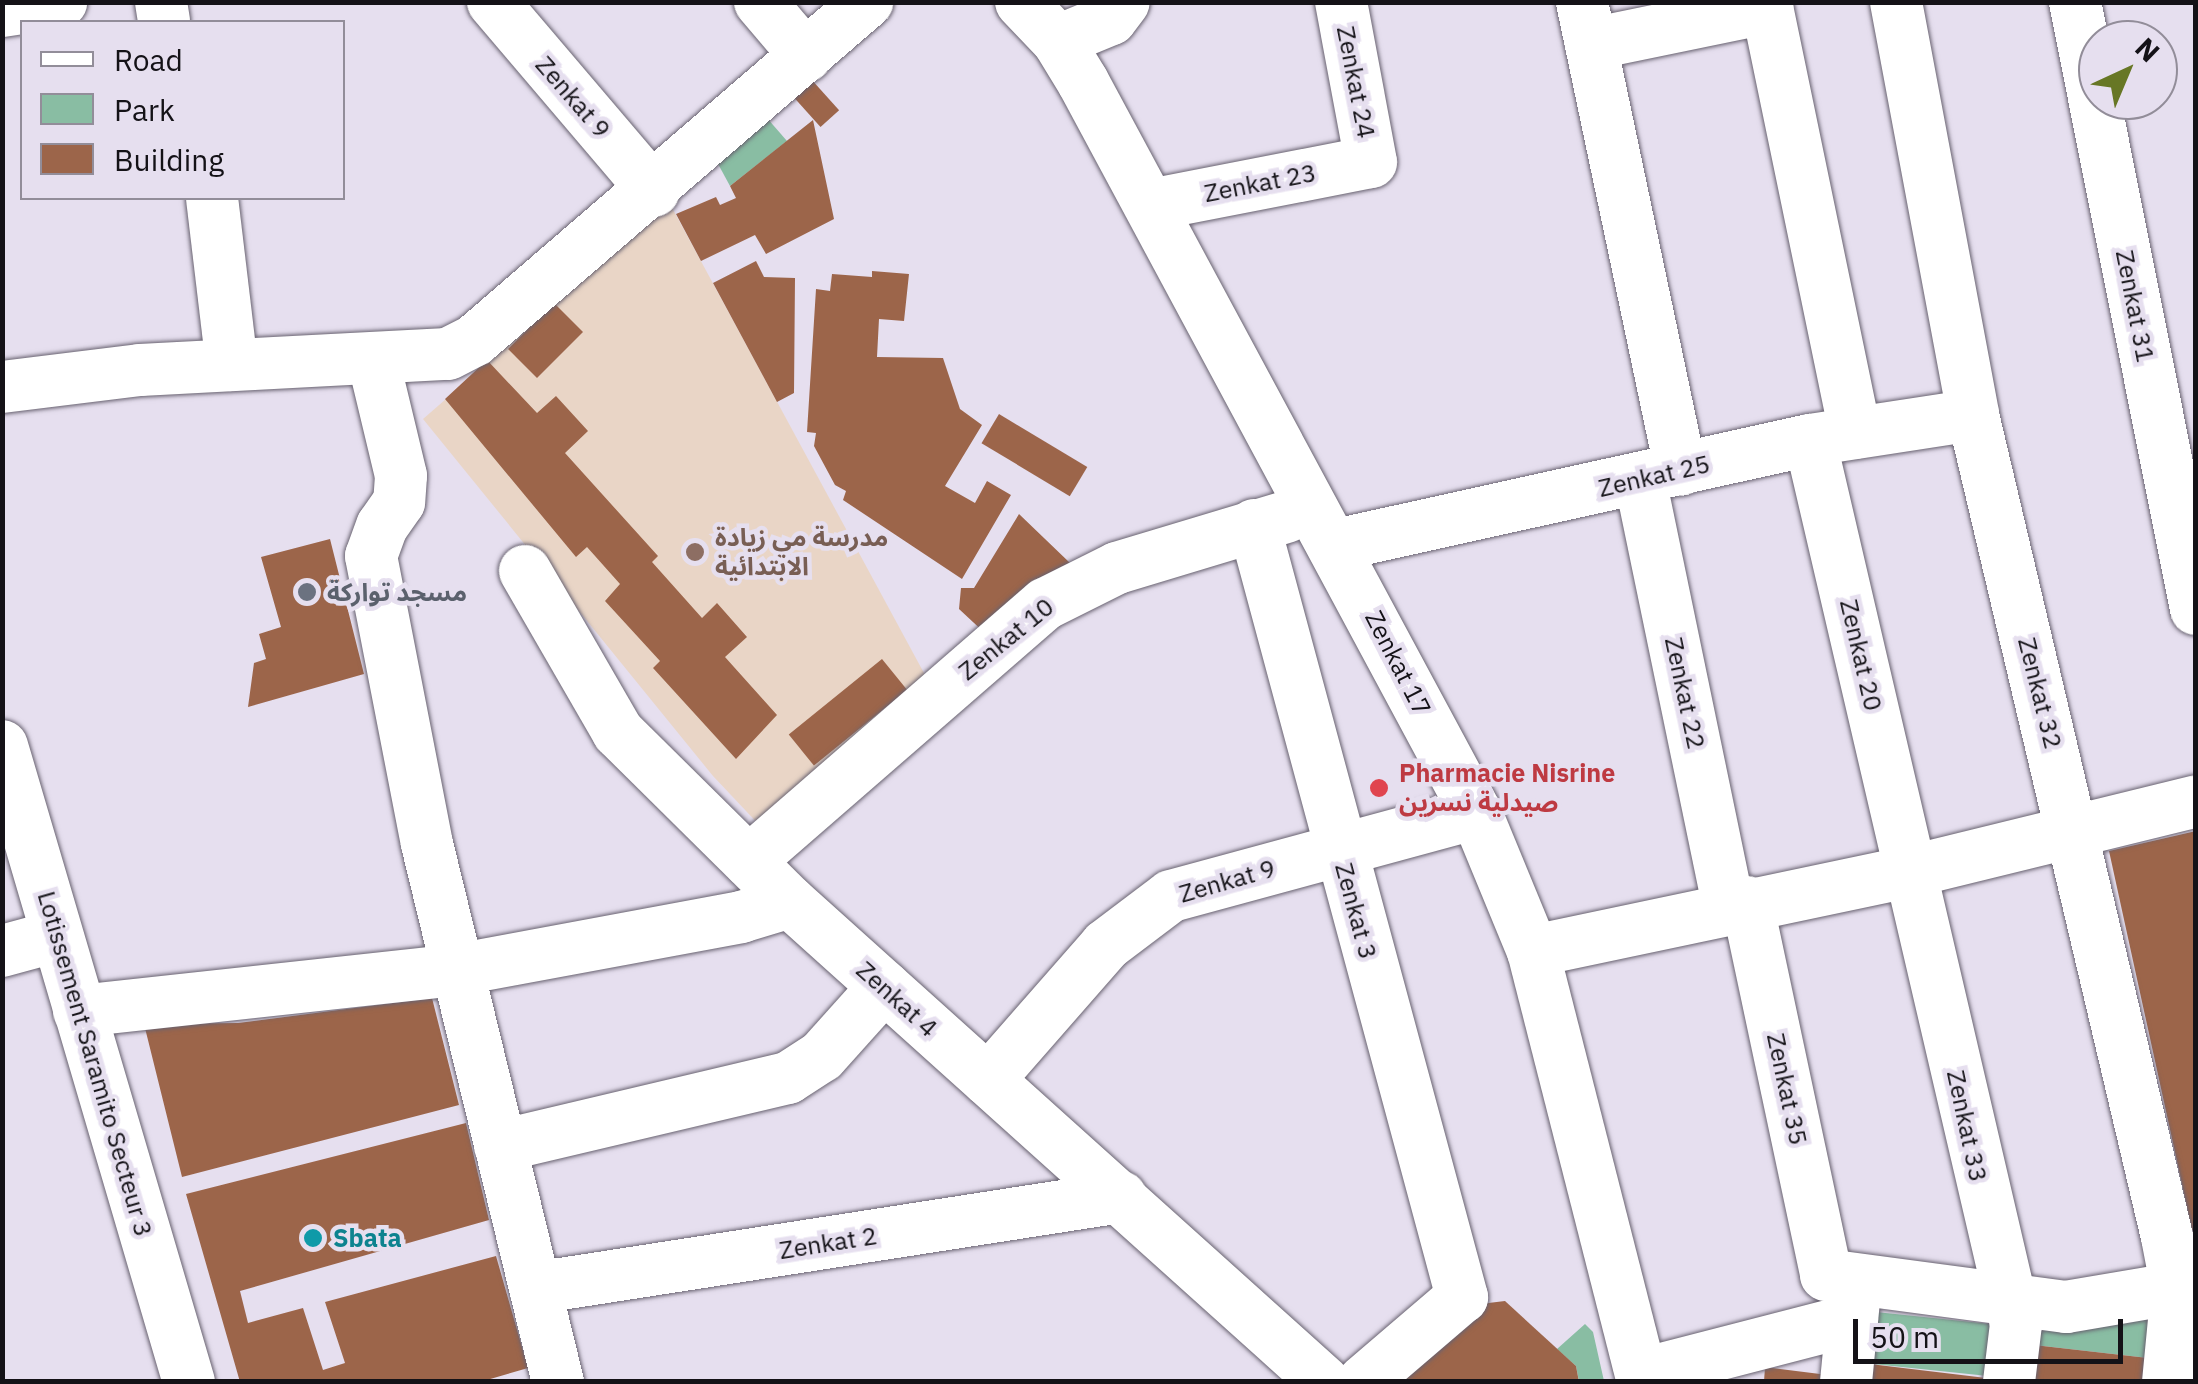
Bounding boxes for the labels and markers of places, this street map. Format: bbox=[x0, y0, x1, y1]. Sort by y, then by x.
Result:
place label: مدرسة مي زيادة الابتدائية bbox=[715, 523, 888, 582]
marker: مدرسة مي زيادة الابتدائية bbox=[684, 541, 706, 563]
place label: مسجد تواركة bbox=[327, 577, 467, 607]
marker: مسجد تواركة bbox=[296, 581, 318, 603]
place label: Pharmacie Nisrine صيدلية نسرين bbox=[1399, 759, 1615, 818]
marker: Pharmacie Nisrine صيدلية نسرين bbox=[1368, 777, 1390, 799]
place label: Sbata bbox=[333, 1223, 402, 1253]
marker: Sbata bbox=[302, 1227, 324, 1249]

